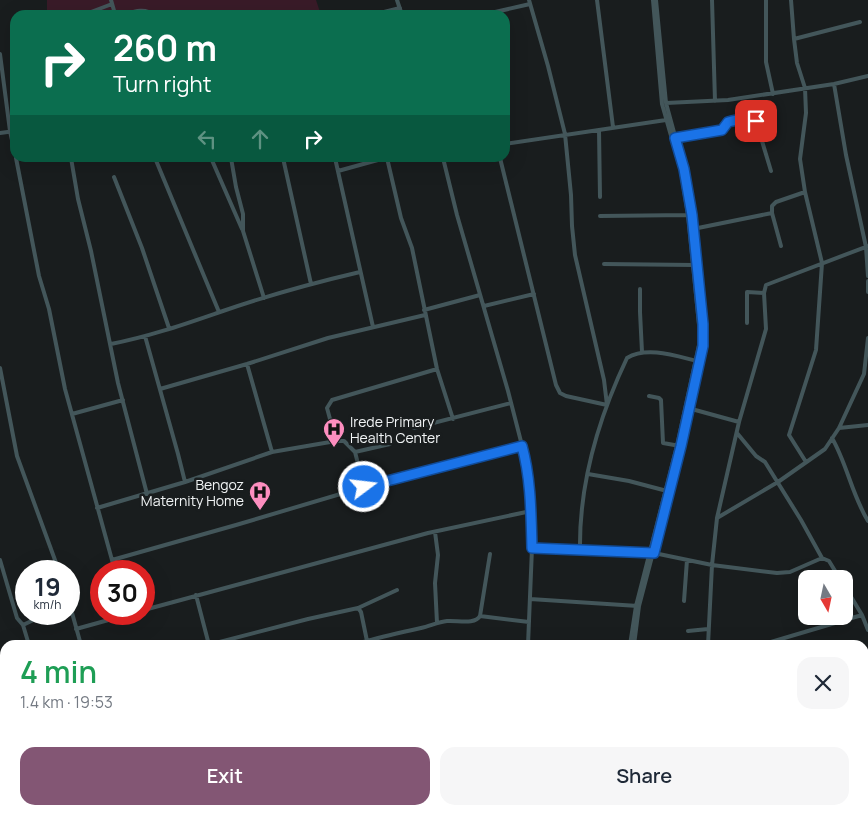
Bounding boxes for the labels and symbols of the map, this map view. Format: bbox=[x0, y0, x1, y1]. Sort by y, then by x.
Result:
pin bbox=[735, 100, 777, 142]
place label: Irede Primary Health Center bbox=[350, 412, 440, 447]
hospital icon: Irede Primary Health Center bbox=[322, 417, 346, 448]
position arrow bbox=[337, 460, 389, 512]
place label: Bengoz Maternity Home bbox=[141, 475, 244, 510]
hospital icon: Bengoz Maternity Home bbox=[248, 480, 272, 511]
speed limit sign: 30 bbox=[90, 560, 155, 625]
north arrow bbox=[798, 570, 852, 625]

